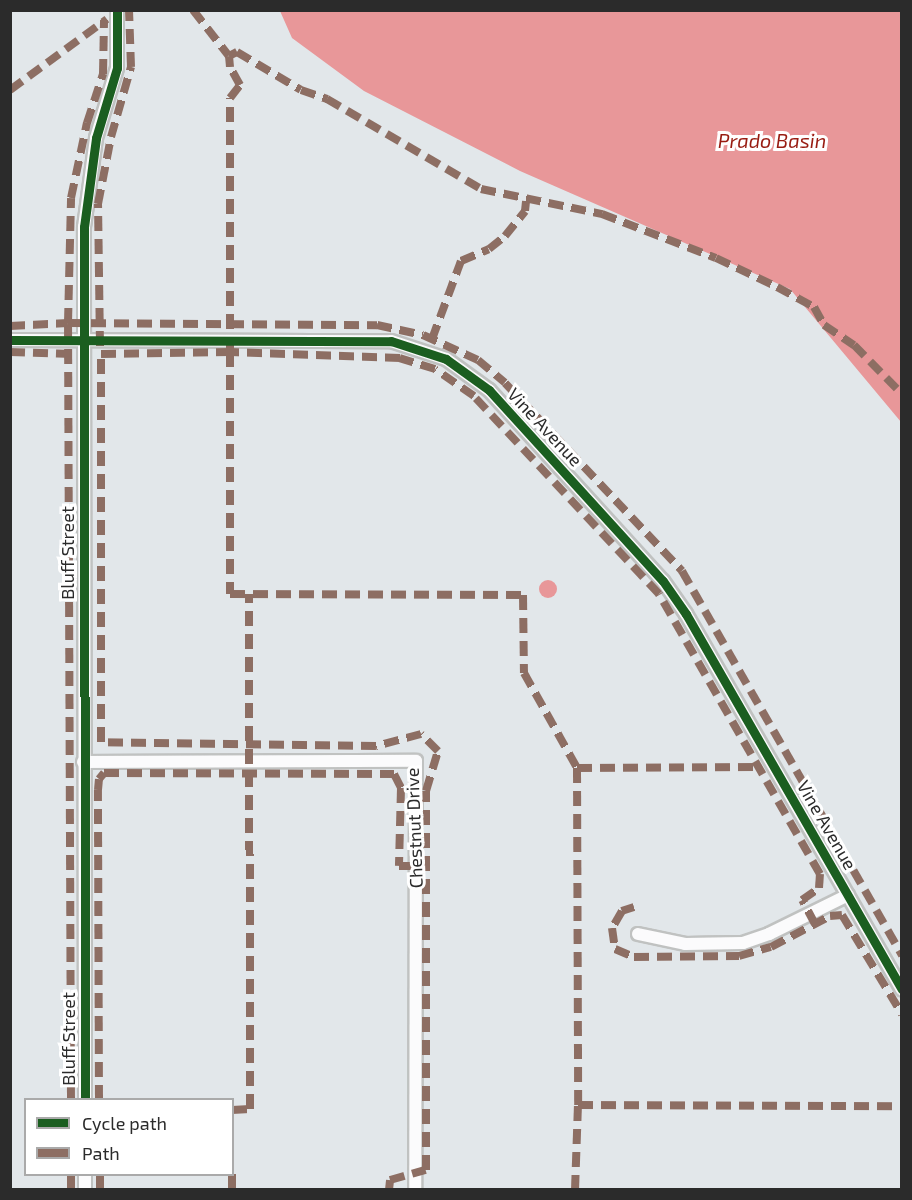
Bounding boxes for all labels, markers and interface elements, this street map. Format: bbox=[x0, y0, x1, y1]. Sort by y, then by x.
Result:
water label: Prado Basin bbox=[718, 128, 826, 152]
street label: Vine Avenue bbox=[503, 383, 587, 471]
street label: Bluff Street bbox=[56, 506, 78, 600]
street label: Chestnut Drive bbox=[401, 767, 427, 889]
street label: Vine Avenue bbox=[793, 776, 861, 874]
street label: Bluff Street bbox=[57, 992, 79, 1086]
legend bbox=[24, 1098, 234, 1176]
text: Cycle path bbox=[82, 1112, 167, 1134]
text: Path bbox=[82, 1142, 120, 1164]

